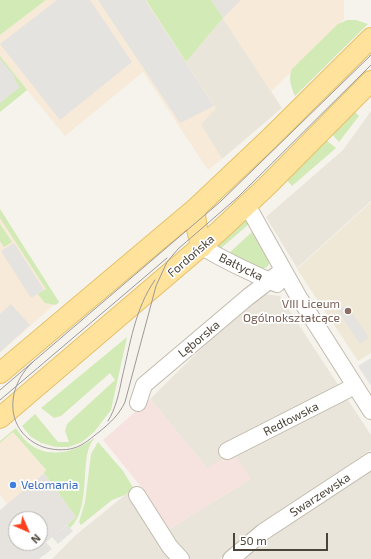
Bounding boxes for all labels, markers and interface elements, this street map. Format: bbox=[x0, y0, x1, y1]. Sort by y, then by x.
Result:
street label: Fordońska bbox=[165, 232, 217, 280]
street label: Bałtycka bbox=[217, 250, 265, 284]
place label: VIII Liceum Ogólnokształcące bbox=[243, 297, 340, 325]
marker: VIII Liceum Ogólnokształcące bbox=[343, 306, 353, 316]
street label: Lęborska bbox=[175, 317, 223, 361]
street label: Redłowska bbox=[261, 399, 321, 439]
street label: Swarzewska bbox=[287, 470, 353, 520]
place label: Velomania bbox=[21, 478, 78, 492]
marker: Velomania bbox=[8, 480, 18, 490]
north arrow bbox=[8, 511, 48, 551]
scale bar bbox=[235, 525, 330, 551]
text: N bbox=[29, 532, 44, 547]
text: 50 m bbox=[240, 533, 267, 547]

